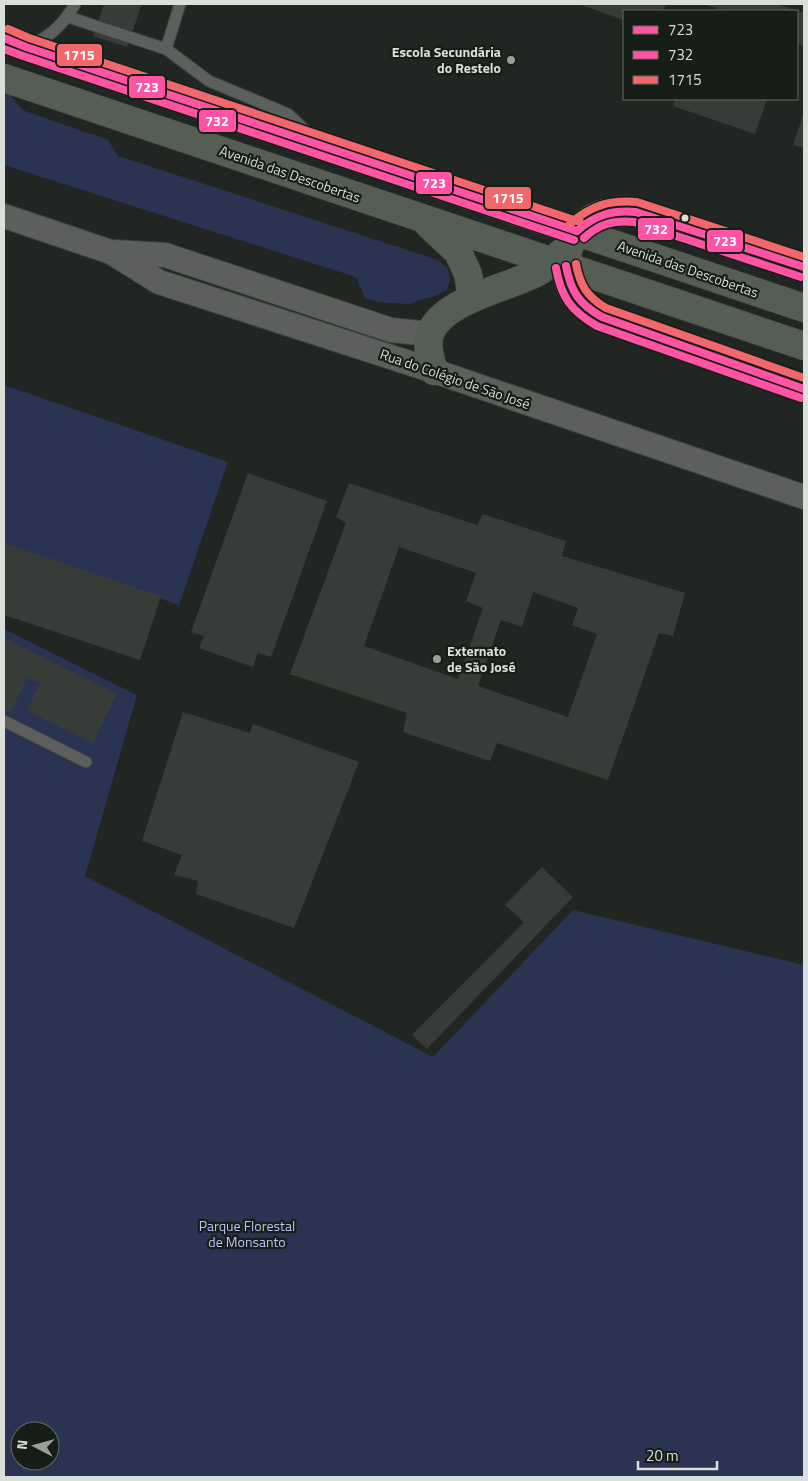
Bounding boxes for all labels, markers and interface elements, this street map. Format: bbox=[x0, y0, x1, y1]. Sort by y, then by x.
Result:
legend bbox=[623, 10, 798, 100]
text: 723 bbox=[668, 18, 693, 41]
place label: Escola Secundária do Restelo bbox=[392, 41, 501, 78]
line badge: 1715 bbox=[56, 43, 103, 67]
text: 732 bbox=[668, 43, 693, 66]
text: 1715 bbox=[63, 44, 95, 65]
marker: Escola Secundária do Restelo bbox=[505, 54, 517, 66]
text: 1715 bbox=[668, 68, 702, 91]
line badge: 723 bbox=[128, 75, 166, 99]
text: 723 bbox=[135, 76, 159, 97]
line badge: 732 bbox=[198, 109, 237, 133]
text: 732 bbox=[205, 110, 229, 131]
street label: Avenida das Descobertas bbox=[217, 140, 363, 207]
line badge: 723 bbox=[415, 171, 453, 195]
text: 723 bbox=[422, 172, 446, 193]
line badge: 1715 bbox=[484, 186, 532, 210]
text: 1715 bbox=[492, 187, 524, 208]
unlabelled marker bbox=[680, 213, 690, 223]
line badge: 732 bbox=[637, 217, 675, 241]
text: 732 bbox=[644, 218, 668, 239]
line badge: 723 bbox=[706, 229, 744, 253]
text: 723 bbox=[713, 230, 737, 251]
street label: Avenida das Descobertas bbox=[615, 235, 761, 302]
street label: Rua do Colégio de São José bbox=[377, 343, 533, 414]
place label: Externato de São José bbox=[447, 640, 516, 677]
marker: Externato de São José bbox=[431, 653, 443, 665]
park label: Parque Florestal de Monsanto bbox=[199, 1215, 295, 1252]
north arrow bbox=[10, 1421, 60, 1471]
scale bar bbox=[638, 1438, 717, 1470]
text: N bbox=[11, 1439, 33, 1451]
text: 20 m bbox=[646, 1444, 679, 1467]

